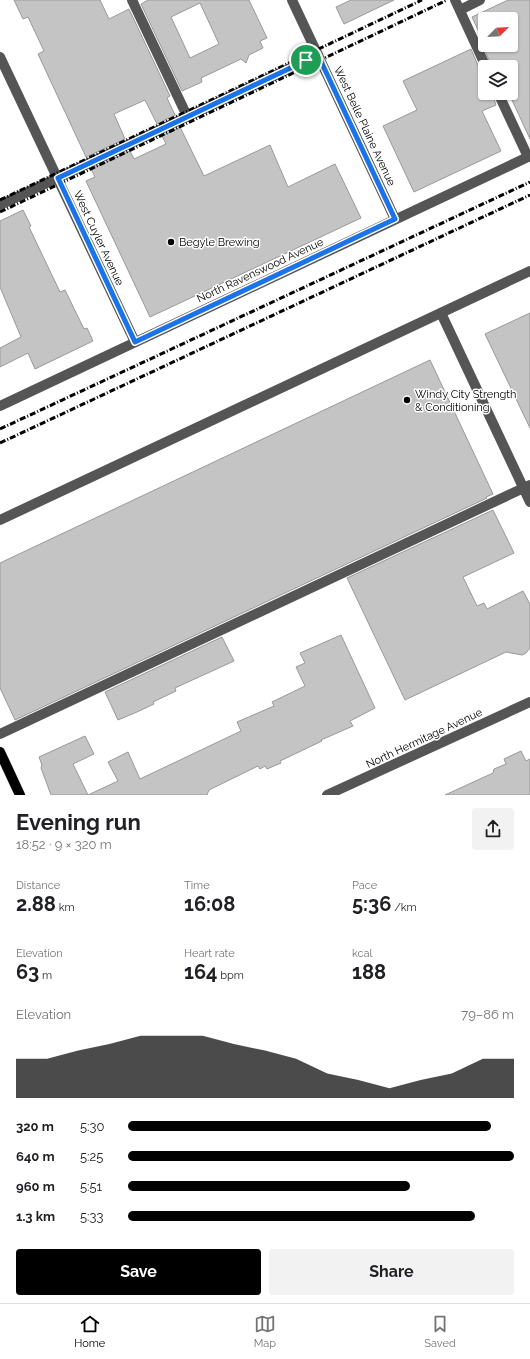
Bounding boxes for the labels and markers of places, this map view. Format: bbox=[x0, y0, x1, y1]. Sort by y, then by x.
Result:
pin bbox=[289, 43, 323, 77]
place label: Begyle Brewing bbox=[179, 236, 260, 249]
marker: Begyle Brewing bbox=[166, 237, 176, 247]
place label: Windy City Strength & Conditioning bbox=[415, 388, 516, 414]
marker: Windy City Strength & Conditioning bbox=[402, 395, 412, 405]

